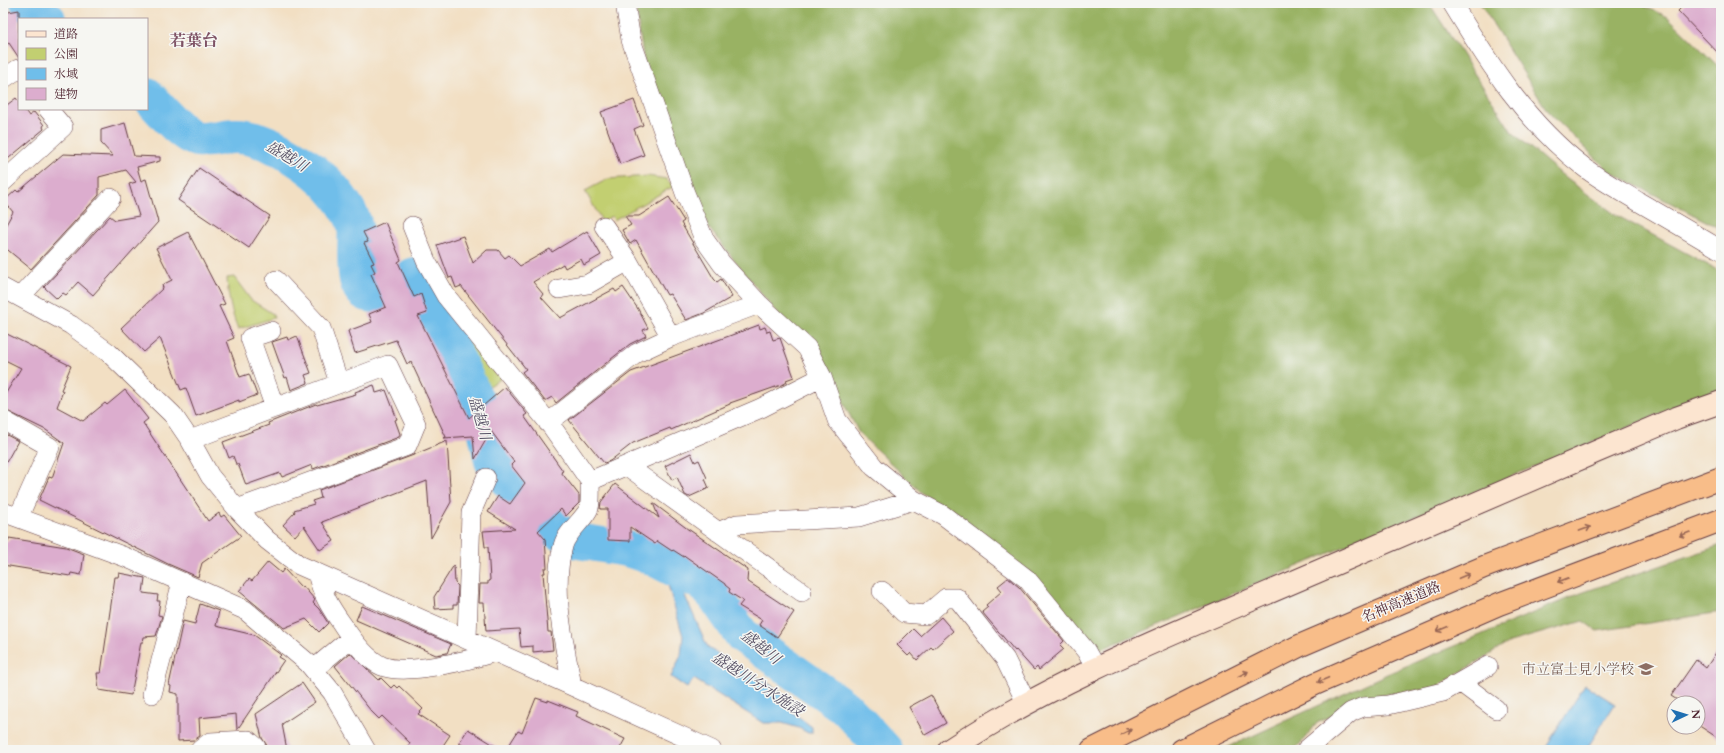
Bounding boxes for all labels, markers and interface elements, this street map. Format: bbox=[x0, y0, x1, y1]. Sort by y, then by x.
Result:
legend bbox=[18, 18, 148, 110]
text: 道路 bbox=[54, 26, 78, 42]
district label: 若葉台 bbox=[170, 30, 218, 52]
text: 公園 bbox=[54, 46, 78, 62]
text: 水域 bbox=[54, 66, 78, 82]
text: 建物 bbox=[54, 86, 78, 102]
water label: 盛越川 bbox=[263, 136, 313, 177]
water label: 盛越川 bbox=[464, 394, 496, 444]
one-way arrow bbox=[1579, 525, 1591, 533]
one-way arrow bbox=[1679, 530, 1691, 538]
one-way arrow bbox=[1457, 571, 1469, 579]
street label: 名神高速道路 bbox=[1359, 577, 1443, 627]
one-way arrow bbox=[1557, 577, 1569, 585]
water label: 盛越川 bbox=[737, 625, 786, 670]
one-way arrow bbox=[1437, 626, 1449, 633]
water label: 盛越川分水施設 bbox=[709, 647, 809, 722]
place label: 市立富士見小学校 bbox=[1522, 660, 1634, 679]
school or university icon: 市立富士見小学校 bbox=[1637, 660, 1655, 678]
one-way arrow bbox=[1236, 670, 1248, 678]
one-way arrow bbox=[1318, 677, 1330, 684]
north arrow bbox=[1666, 695, 1706, 735]
text: N bbox=[1688, 709, 1703, 720]
one-way arrow bbox=[1120, 728, 1132, 736]

